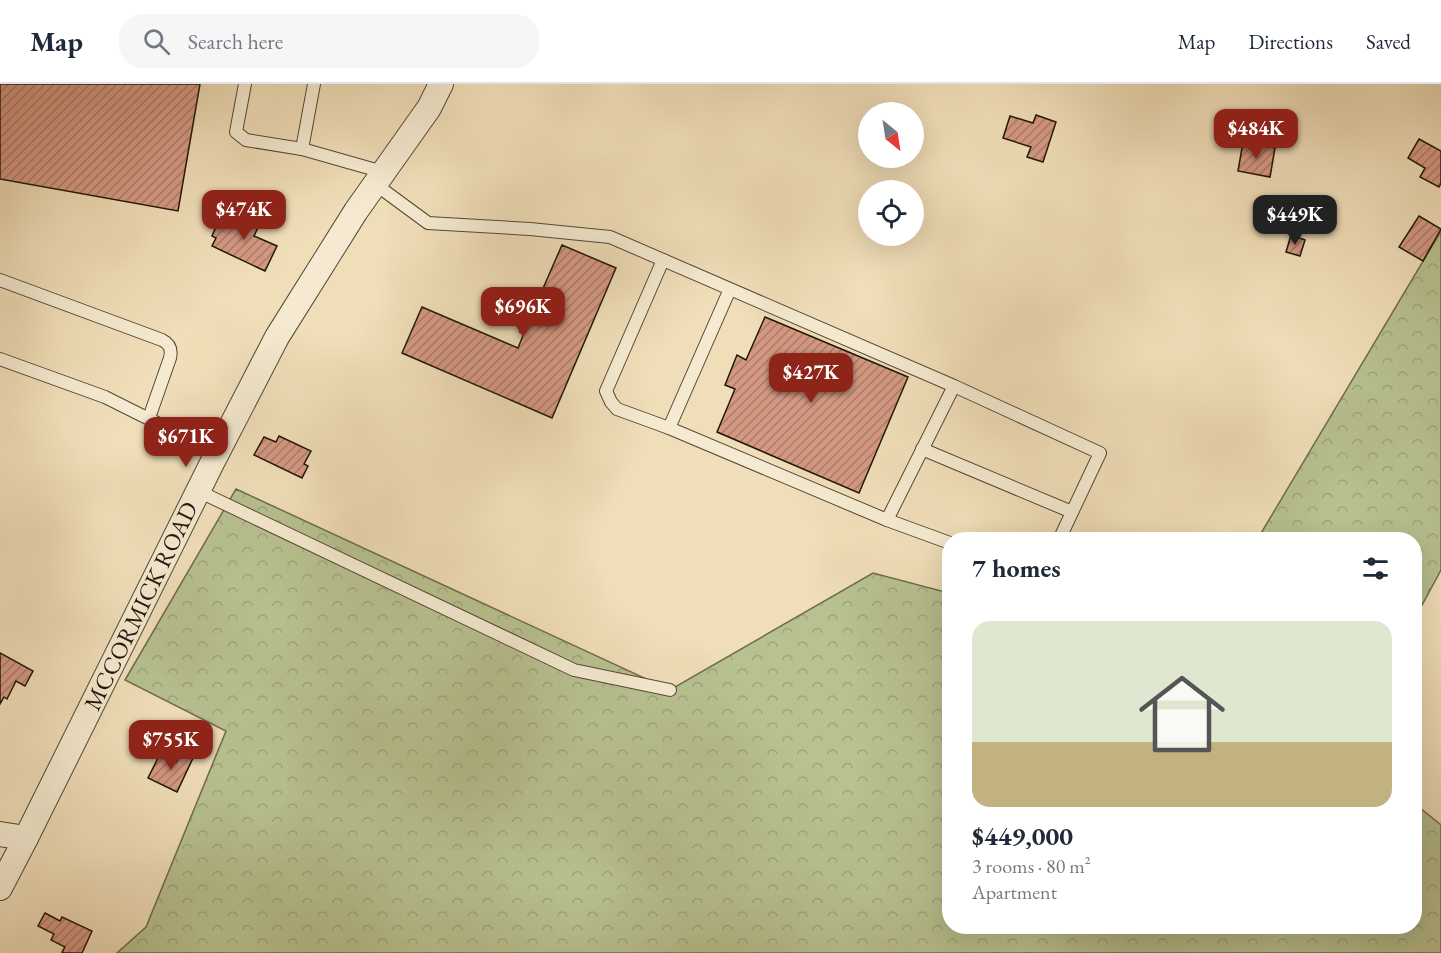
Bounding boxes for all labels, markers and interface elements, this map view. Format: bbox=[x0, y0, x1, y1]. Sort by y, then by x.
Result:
search box bbox=[119, 14, 539, 68]
text: Map bbox=[30, 23, 83, 59]
icon: search bbox=[140, 25, 173, 58]
text: Search here bbox=[188, 27, 283, 56]
text: Map bbox=[1178, 28, 1215, 55]
text: Directions bbox=[1248, 28, 1333, 55]
text: Saved bbox=[1366, 28, 1411, 55]
north arrow bbox=[858, 102, 924, 168]
map controls bbox=[858, 102, 924, 246]
pin: $484K bbox=[1214, 109, 1298, 160]
text: $484K bbox=[1228, 115, 1284, 141]
button: locate bbox=[858, 180, 924, 246]
pin: $474K bbox=[202, 190, 286, 241]
pin: $449K bbox=[1253, 195, 1337, 246]
text: $474K bbox=[216, 196, 272, 222]
text: $449K bbox=[1267, 201, 1323, 227]
pin: $696K bbox=[481, 287, 565, 338]
text: $696K bbox=[495, 293, 551, 319]
pin: $427K bbox=[769, 353, 853, 404]
text: $427K bbox=[783, 359, 839, 385]
pin: $671K bbox=[144, 417, 228, 468]
text: $671K bbox=[158, 423, 214, 449]
street label: MCCORMICK ROAD bbox=[77, 496, 205, 715]
text: 7 homes bbox=[972, 551, 1061, 585]
icon: filters bbox=[1359, 552, 1392, 585]
icon: home bbox=[1128, 660, 1236, 768]
pin: $755K bbox=[129, 720, 213, 771]
text: $755K bbox=[143, 726, 199, 752]
text: $449,000 bbox=[972, 819, 1073, 853]
text: 3 rooms · 80 m² bbox=[972, 853, 1091, 879]
text: Apartment bbox=[972, 879, 1057, 905]

